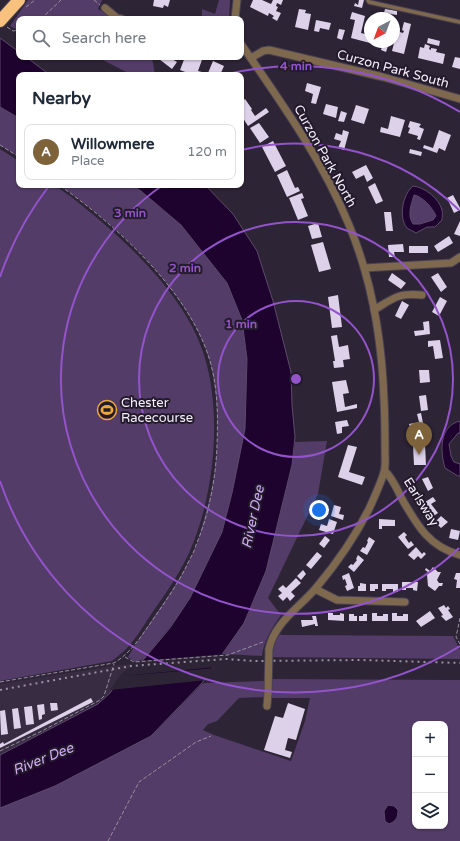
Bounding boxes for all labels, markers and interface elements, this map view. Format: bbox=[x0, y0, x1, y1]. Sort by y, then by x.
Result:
north arrow bbox=[364, 12, 400, 48]
search box bbox=[16, 16, 244, 60]
icon: search bbox=[30, 27, 52, 49]
text: Search here bbox=[62, 29, 146, 47]
street label: Curzon Park South bbox=[335, 46, 451, 92]
text: 4 min bbox=[280, 59, 312, 73]
text: Nearby bbox=[32, 88, 91, 109]
street label: Curzon Park North bbox=[290, 102, 360, 210]
text: Willowmere bbox=[71, 135, 154, 153]
text: A bbox=[41, 144, 51, 160]
text: 120 m bbox=[187, 144, 227, 160]
text: Place bbox=[71, 153, 104, 169]
text: 3 min bbox=[114, 206, 146, 220]
text: 2 min bbox=[169, 261, 201, 275]
text: 1 min bbox=[225, 317, 257, 331]
centre of rings bbox=[289, 372, 303, 386]
place label: Chester Racecourse bbox=[121, 395, 193, 426]
sports icon: Chester Racecourse bbox=[96, 399, 118, 421]
pin: A bbox=[406, 422, 432, 455]
street label: Earlsway bbox=[400, 475, 442, 529]
water label: River Dee bbox=[238, 483, 268, 550]
your location bbox=[309, 500, 329, 520]
map controls bbox=[412, 721, 448, 829]
button: + bbox=[412, 721, 448, 757]
water label: River Dee bbox=[10, 739, 77, 779]
button: − bbox=[412, 757, 448, 793]
button: layers bbox=[412, 793, 448, 829]

